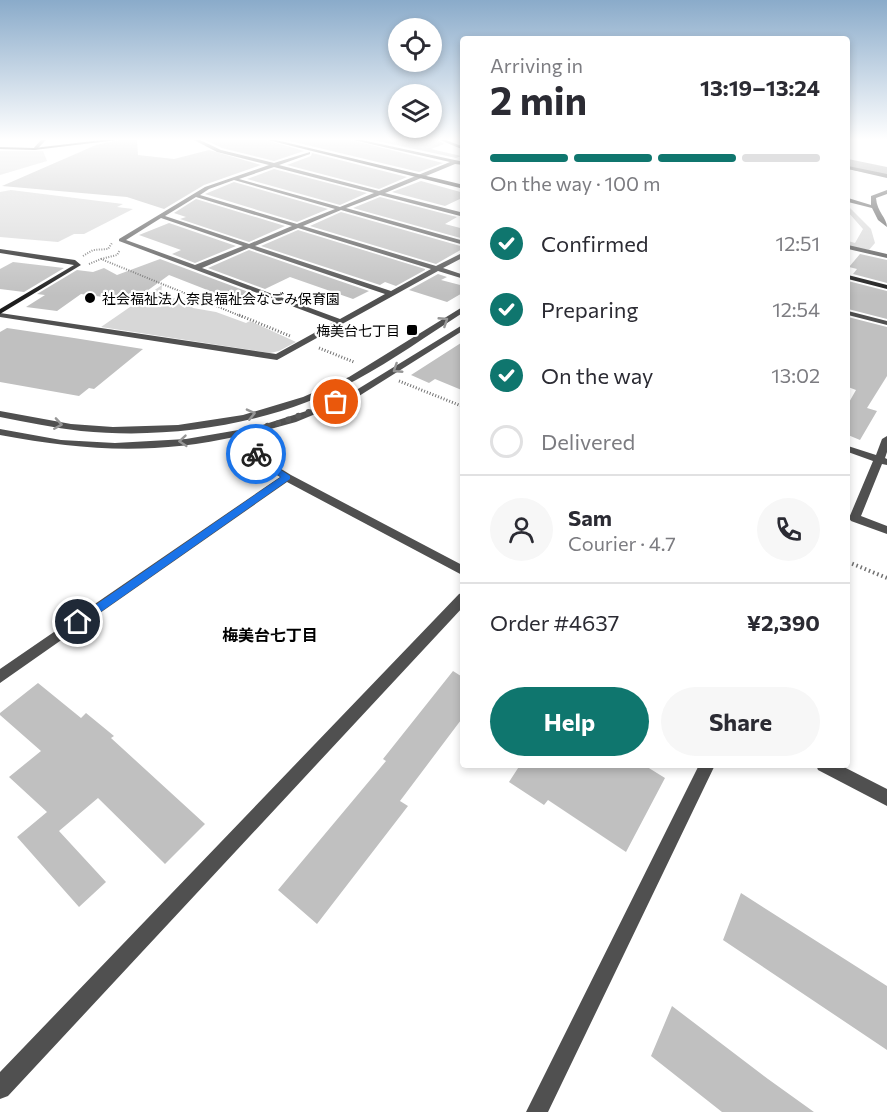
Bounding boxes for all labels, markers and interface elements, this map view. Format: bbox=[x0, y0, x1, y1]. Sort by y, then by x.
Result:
map controls bbox=[388, 18, 442, 138]
button: locate bbox=[388, 18, 442, 72]
text: Arriving in bbox=[490, 53, 583, 77]
text: 13:19–13:24 bbox=[700, 74, 820, 101]
text: 2 min bbox=[490, 75, 587, 123]
button: layers bbox=[388, 84, 442, 138]
text: On the way · 100 m bbox=[490, 171, 660, 195]
icon: check bbox=[490, 227, 523, 260]
text: Confirmed bbox=[541, 230, 648, 257]
text: 12:51 bbox=[776, 231, 820, 255]
place label: 社会福祉法人奈良福祉会なごみ保育園 bbox=[102, 290, 340, 307]
marker: 社会福祉法人奈良福祉会なごみ保育園 bbox=[83, 291, 97, 305]
icon: check bbox=[490, 293, 523, 326]
text: Preparing bbox=[541, 296, 638, 323]
text: 12:54 bbox=[772, 297, 820, 321]
one-way arrow bbox=[438, 316, 448, 328]
place label: 梅美台七丁目 bbox=[316, 322, 400, 339]
marker: 梅美台七丁目 bbox=[405, 323, 419, 337]
icon: check bbox=[490, 359, 523, 392]
one-way arrow bbox=[393, 362, 403, 374]
text: On the way bbox=[541, 362, 653, 389]
text: 13:02 bbox=[771, 363, 820, 387]
pin bbox=[310, 376, 361, 427]
icon: bag bbox=[319, 385, 352, 418]
one-way arrow bbox=[246, 409, 256, 422]
one-way arrow bbox=[53, 418, 62, 430]
courier bbox=[226, 424, 286, 484]
text: Delivered bbox=[541, 428, 635, 455]
one-way arrow bbox=[179, 434, 188, 447]
icon: bike bbox=[240, 438, 273, 471]
button: person bbox=[490, 498, 553, 561]
button: phone bbox=[757, 498, 820, 561]
text: Sam bbox=[568, 504, 612, 531]
text: Courier · 4.7 bbox=[568, 531, 676, 555]
pin bbox=[52, 596, 103, 647]
icon: home bbox=[61, 605, 94, 638]
text: Order #4637 bbox=[490, 609, 619, 636]
text: ¥2,390 bbox=[747, 609, 820, 636]
district label: 梅美台七丁目 bbox=[222, 625, 318, 644]
button: Help bbox=[490, 687, 649, 756]
button: Share bbox=[661, 687, 820, 756]

